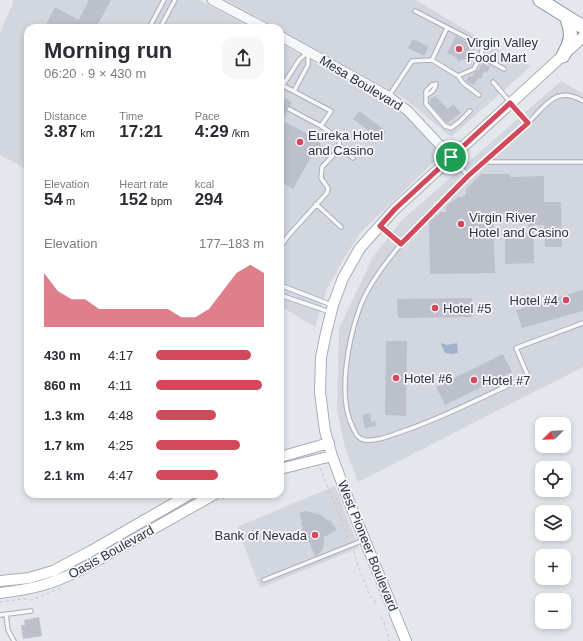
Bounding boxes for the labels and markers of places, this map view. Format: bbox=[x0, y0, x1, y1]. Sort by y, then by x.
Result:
place label: Virgin Valley Food Mart bbox=[467, 35, 539, 65]
marker: Virgin Valley Food Mart bbox=[454, 44, 464, 54]
place label: Eureka Hotel and Casino bbox=[308, 128, 383, 158]
marker: Eureka Hotel and Casino bbox=[295, 137, 305, 147]
pin bbox=[434, 140, 468, 174]
place label: Virgin River Hotel and Casino bbox=[469, 210, 569, 240]
marker: Virgin River Hotel and Casino bbox=[456, 219, 466, 229]
place label: Hotel #4 bbox=[510, 293, 558, 308]
marker: Hotel #4 bbox=[561, 295, 571, 305]
place label: Hotel #5 bbox=[443, 301, 491, 316]
marker: Hotel #5 bbox=[430, 303, 440, 313]
place label: Hotel #6 bbox=[404, 371, 452, 386]
marker: Hotel #6 bbox=[391, 373, 401, 383]
place label: Hotel #7 bbox=[482, 373, 530, 388]
marker: Hotel #7 bbox=[469, 375, 479, 385]
place label: Bank of Nevada bbox=[214, 528, 308, 543]
marker: Bank of Nevada bbox=[310, 530, 320, 540]

